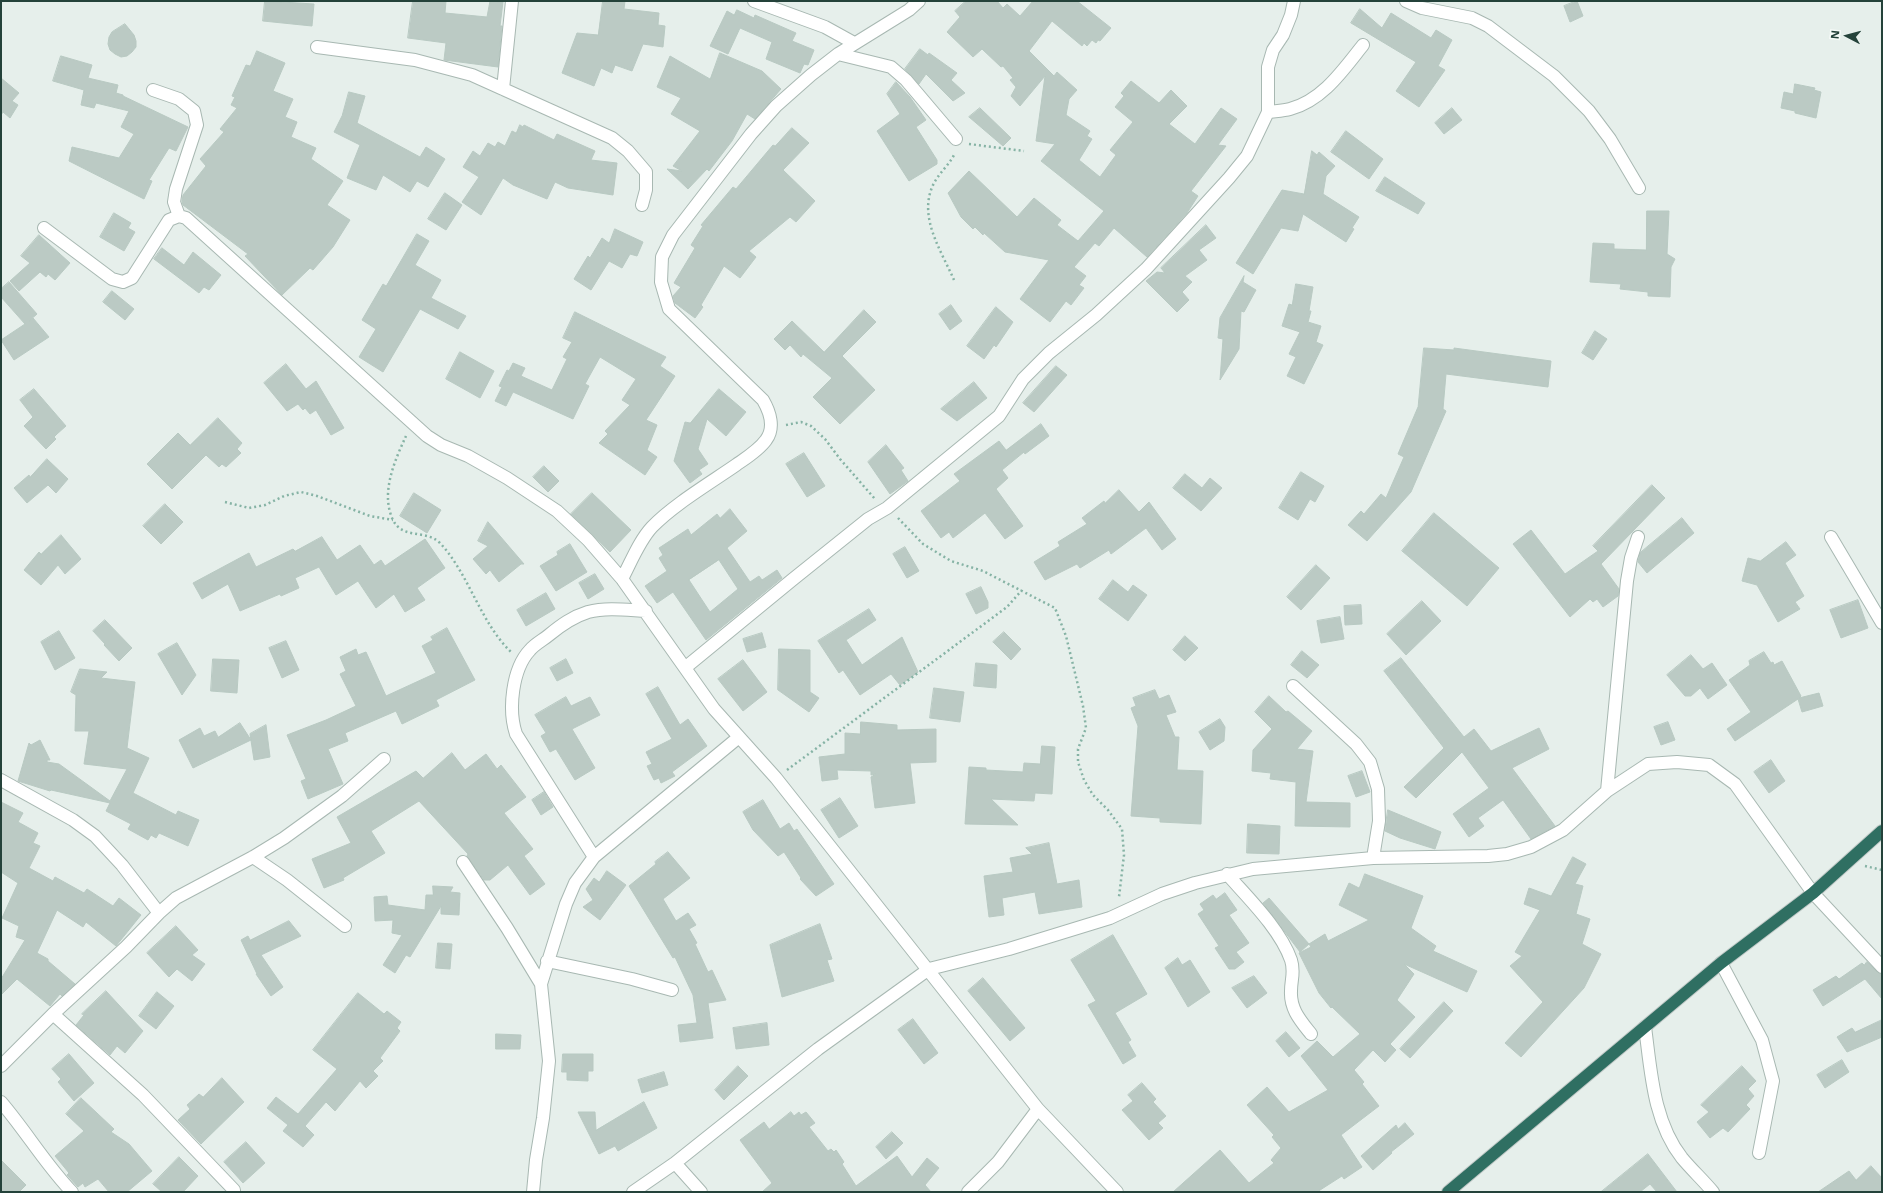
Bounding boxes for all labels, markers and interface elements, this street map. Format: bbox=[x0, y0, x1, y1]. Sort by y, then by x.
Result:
north arrow bbox=[1827, 16, 1867, 56]
text: N bbox=[1827, 29, 1842, 40]

